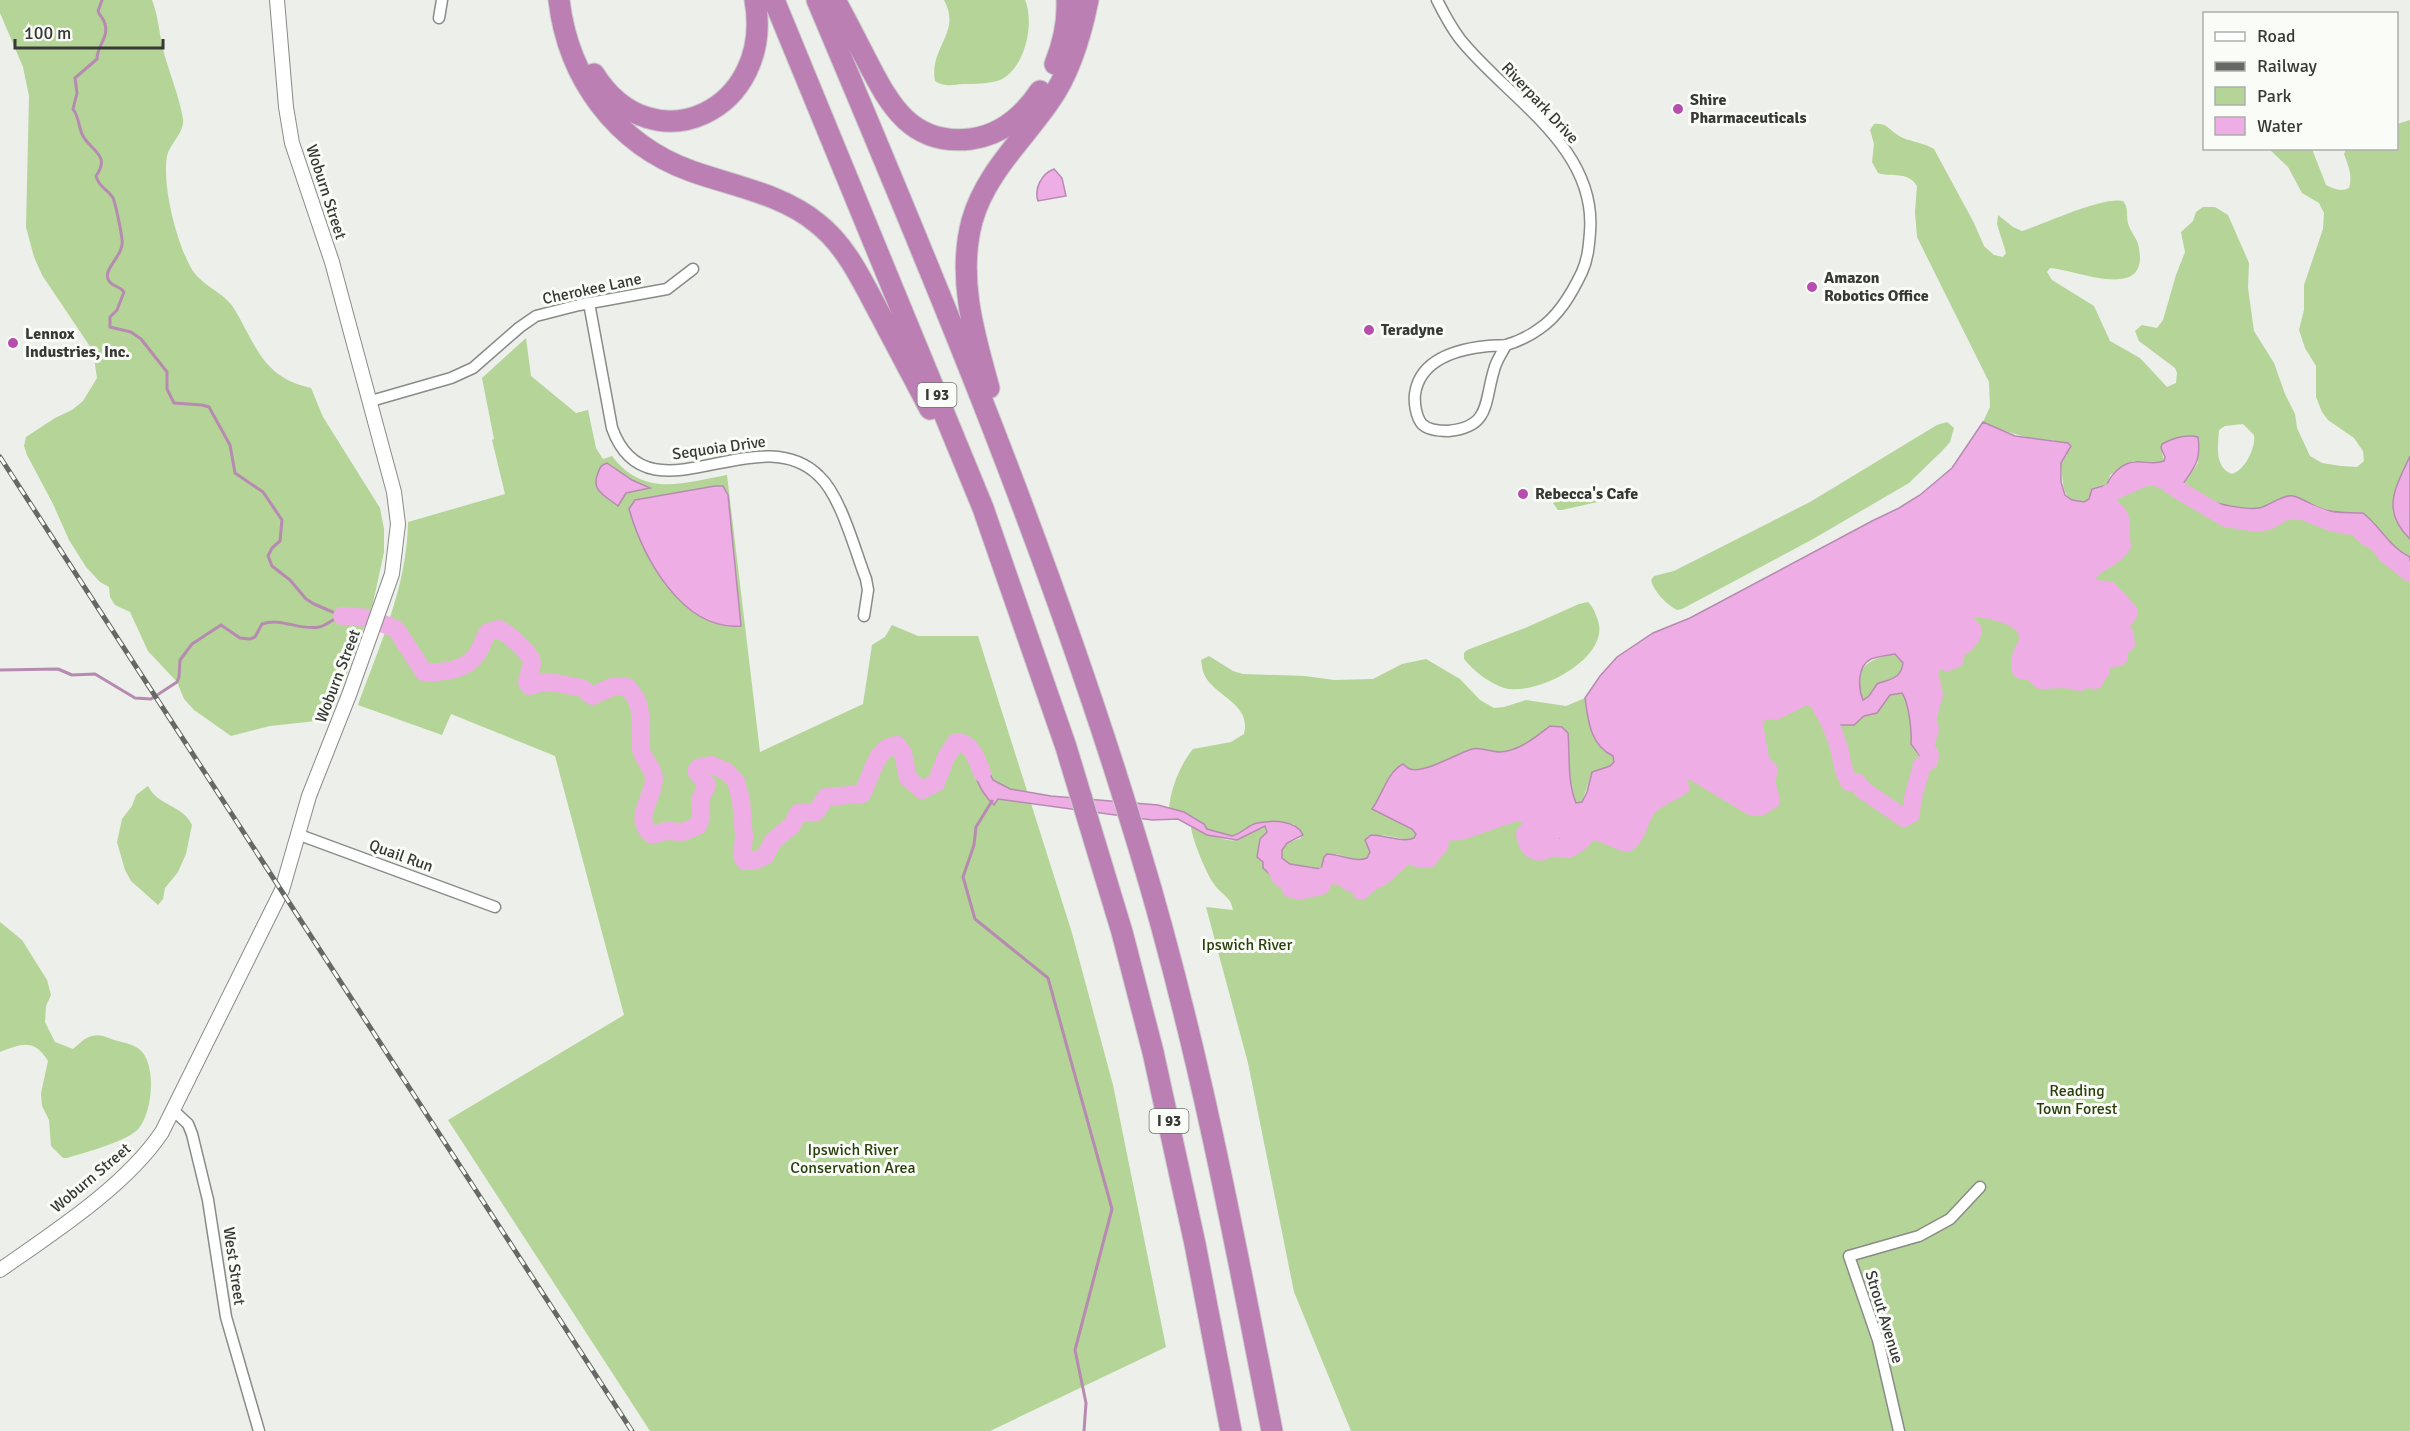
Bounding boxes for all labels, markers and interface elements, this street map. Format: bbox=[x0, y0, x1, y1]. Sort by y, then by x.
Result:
scale bar bbox=[15, 12, 164, 50]
legend bbox=[2203, 12, 2398, 150]
text: 100 m bbox=[24, 22, 71, 44]
text: Road bbox=[2257, 25, 2296, 47]
text: Railway bbox=[2257, 55, 2318, 77]
street label: Riverpark Drive bbox=[1497, 58, 1583, 148]
text: Park bbox=[2257, 85, 2292, 107]
place label: Shire Pharmaceuticals bbox=[1690, 90, 1807, 128]
marker: Shire Pharmaceuticals bbox=[1671, 102, 1685, 116]
text: Water bbox=[2257, 115, 2303, 137]
street label: Woburn Street bbox=[301, 142, 351, 242]
place label: Amazon Robotics Office bbox=[1824, 268, 1929, 306]
street label: Cherokee Lane bbox=[541, 269, 643, 309]
marker: Amazon Robotics Office bbox=[1805, 280, 1819, 294]
place label: Teradyne bbox=[1381, 320, 1443, 340]
marker: Teradyne bbox=[1362, 323, 1376, 337]
place label: Lennox Industries, Inc. bbox=[25, 324, 130, 362]
marker: Lennox Industries, Inc. bbox=[6, 336, 20, 350]
road number: I 93 bbox=[918, 383, 956, 407]
street label: Sequoia Drive bbox=[671, 432, 767, 464]
place label: Rebecca's Cafe bbox=[1535, 484, 1638, 504]
marker: Rebecca's Cafe bbox=[1516, 487, 1530, 501]
street label: Woburn Street bbox=[311, 626, 365, 725]
street label: Quail Run bbox=[366, 835, 436, 877]
park label: Ipswich River bbox=[1202, 935, 1293, 955]
park label: Reading Town Forest bbox=[2037, 1081, 2118, 1119]
road number: I 93 bbox=[1150, 1109, 1188, 1133]
street label: Woburn Street bbox=[47, 1138, 135, 1217]
park label: Ipswich River Conservation Area bbox=[790, 1140, 916, 1178]
street label: West Street bbox=[219, 1226, 249, 1307]
street label: Strout Avenue bbox=[1860, 1268, 1908, 1366]

